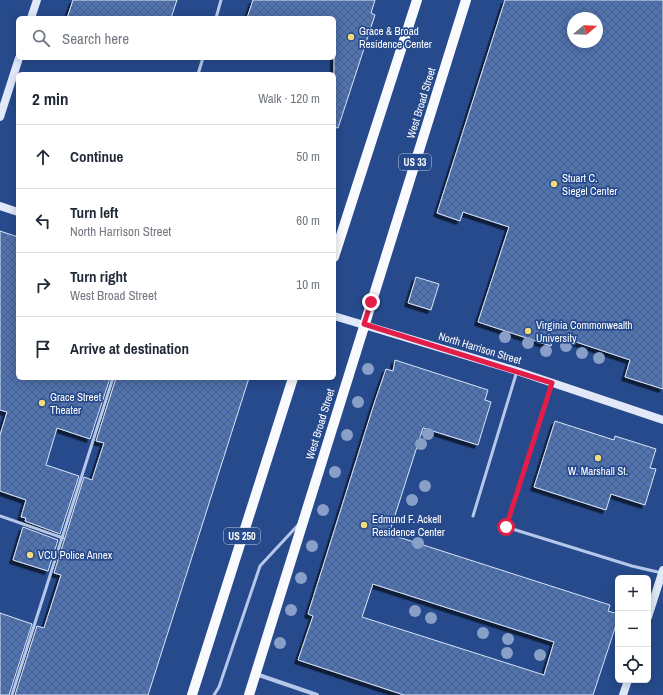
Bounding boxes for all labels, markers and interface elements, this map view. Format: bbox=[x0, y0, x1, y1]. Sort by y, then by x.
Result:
north arrow bbox=[567, 12, 603, 48]
search box bbox=[16, 16, 336, 60]
place label: Grace & Broad Residence Center bbox=[359, 24, 432, 51]
icon: search bbox=[30, 27, 52, 49]
text: Search here bbox=[62, 28, 129, 49]
marker: Grace & Broad Residence Center bbox=[346, 32, 356, 42]
street label: West Broad Street bbox=[404, 65, 439, 140]
text: 2 min bbox=[32, 87, 68, 110]
text: Walk · 120 m bbox=[258, 90, 320, 107]
icon: ahead bbox=[32, 146, 54, 168]
text: Continue bbox=[70, 146, 123, 167]
text: 50 m bbox=[296, 148, 320, 165]
road number: US 33 bbox=[399, 154, 431, 170]
place label: Stuart C. Siegel Center bbox=[562, 171, 617, 198]
marker: Stuart C. Siegel Center bbox=[549, 179, 559, 189]
text: Turn left bbox=[70, 202, 118, 223]
icon: left bbox=[32, 210, 54, 232]
text: 60 m bbox=[296, 212, 320, 229]
text: North Harrison Street bbox=[70, 223, 171, 240]
text: Turn right bbox=[70, 266, 127, 287]
icon: right bbox=[32, 274, 54, 296]
text: 10 m bbox=[296, 276, 320, 293]
text: West Broad Street bbox=[70, 287, 157, 304]
route end bbox=[362, 293, 380, 311]
place label: Virginia Commonwealth University bbox=[536, 318, 633, 345]
marker: Virginia Commonwealth University bbox=[523, 326, 533, 336]
street label: North Harrison Street bbox=[437, 329, 523, 367]
icon: arrive bbox=[32, 338, 54, 360]
text: Arrive at destination bbox=[70, 338, 189, 359]
street label: West Broad Street bbox=[303, 386, 338, 461]
place label: Grace Street Theater bbox=[50, 390, 102, 417]
marker: Grace Street Theater bbox=[37, 398, 47, 408]
marker: W. Marshall St. bbox=[593, 453, 603, 463]
place label: W. Marshall St. bbox=[568, 464, 628, 478]
place label: Edmund F. Ackell Residence Center bbox=[372, 512, 445, 539]
route start bbox=[497, 518, 515, 536]
marker: Edmund F. Ackell Residence Center bbox=[359, 520, 369, 530]
road number: US 250 bbox=[224, 528, 260, 544]
place label: VCU Police Annex bbox=[38, 548, 113, 562]
marker: VCU Police Annex bbox=[25, 550, 35, 560]
map controls bbox=[615, 575, 651, 683]
button: + bbox=[615, 575, 651, 611]
button: − bbox=[615, 611, 651, 647]
button: locate bbox=[615, 647, 651, 683]

